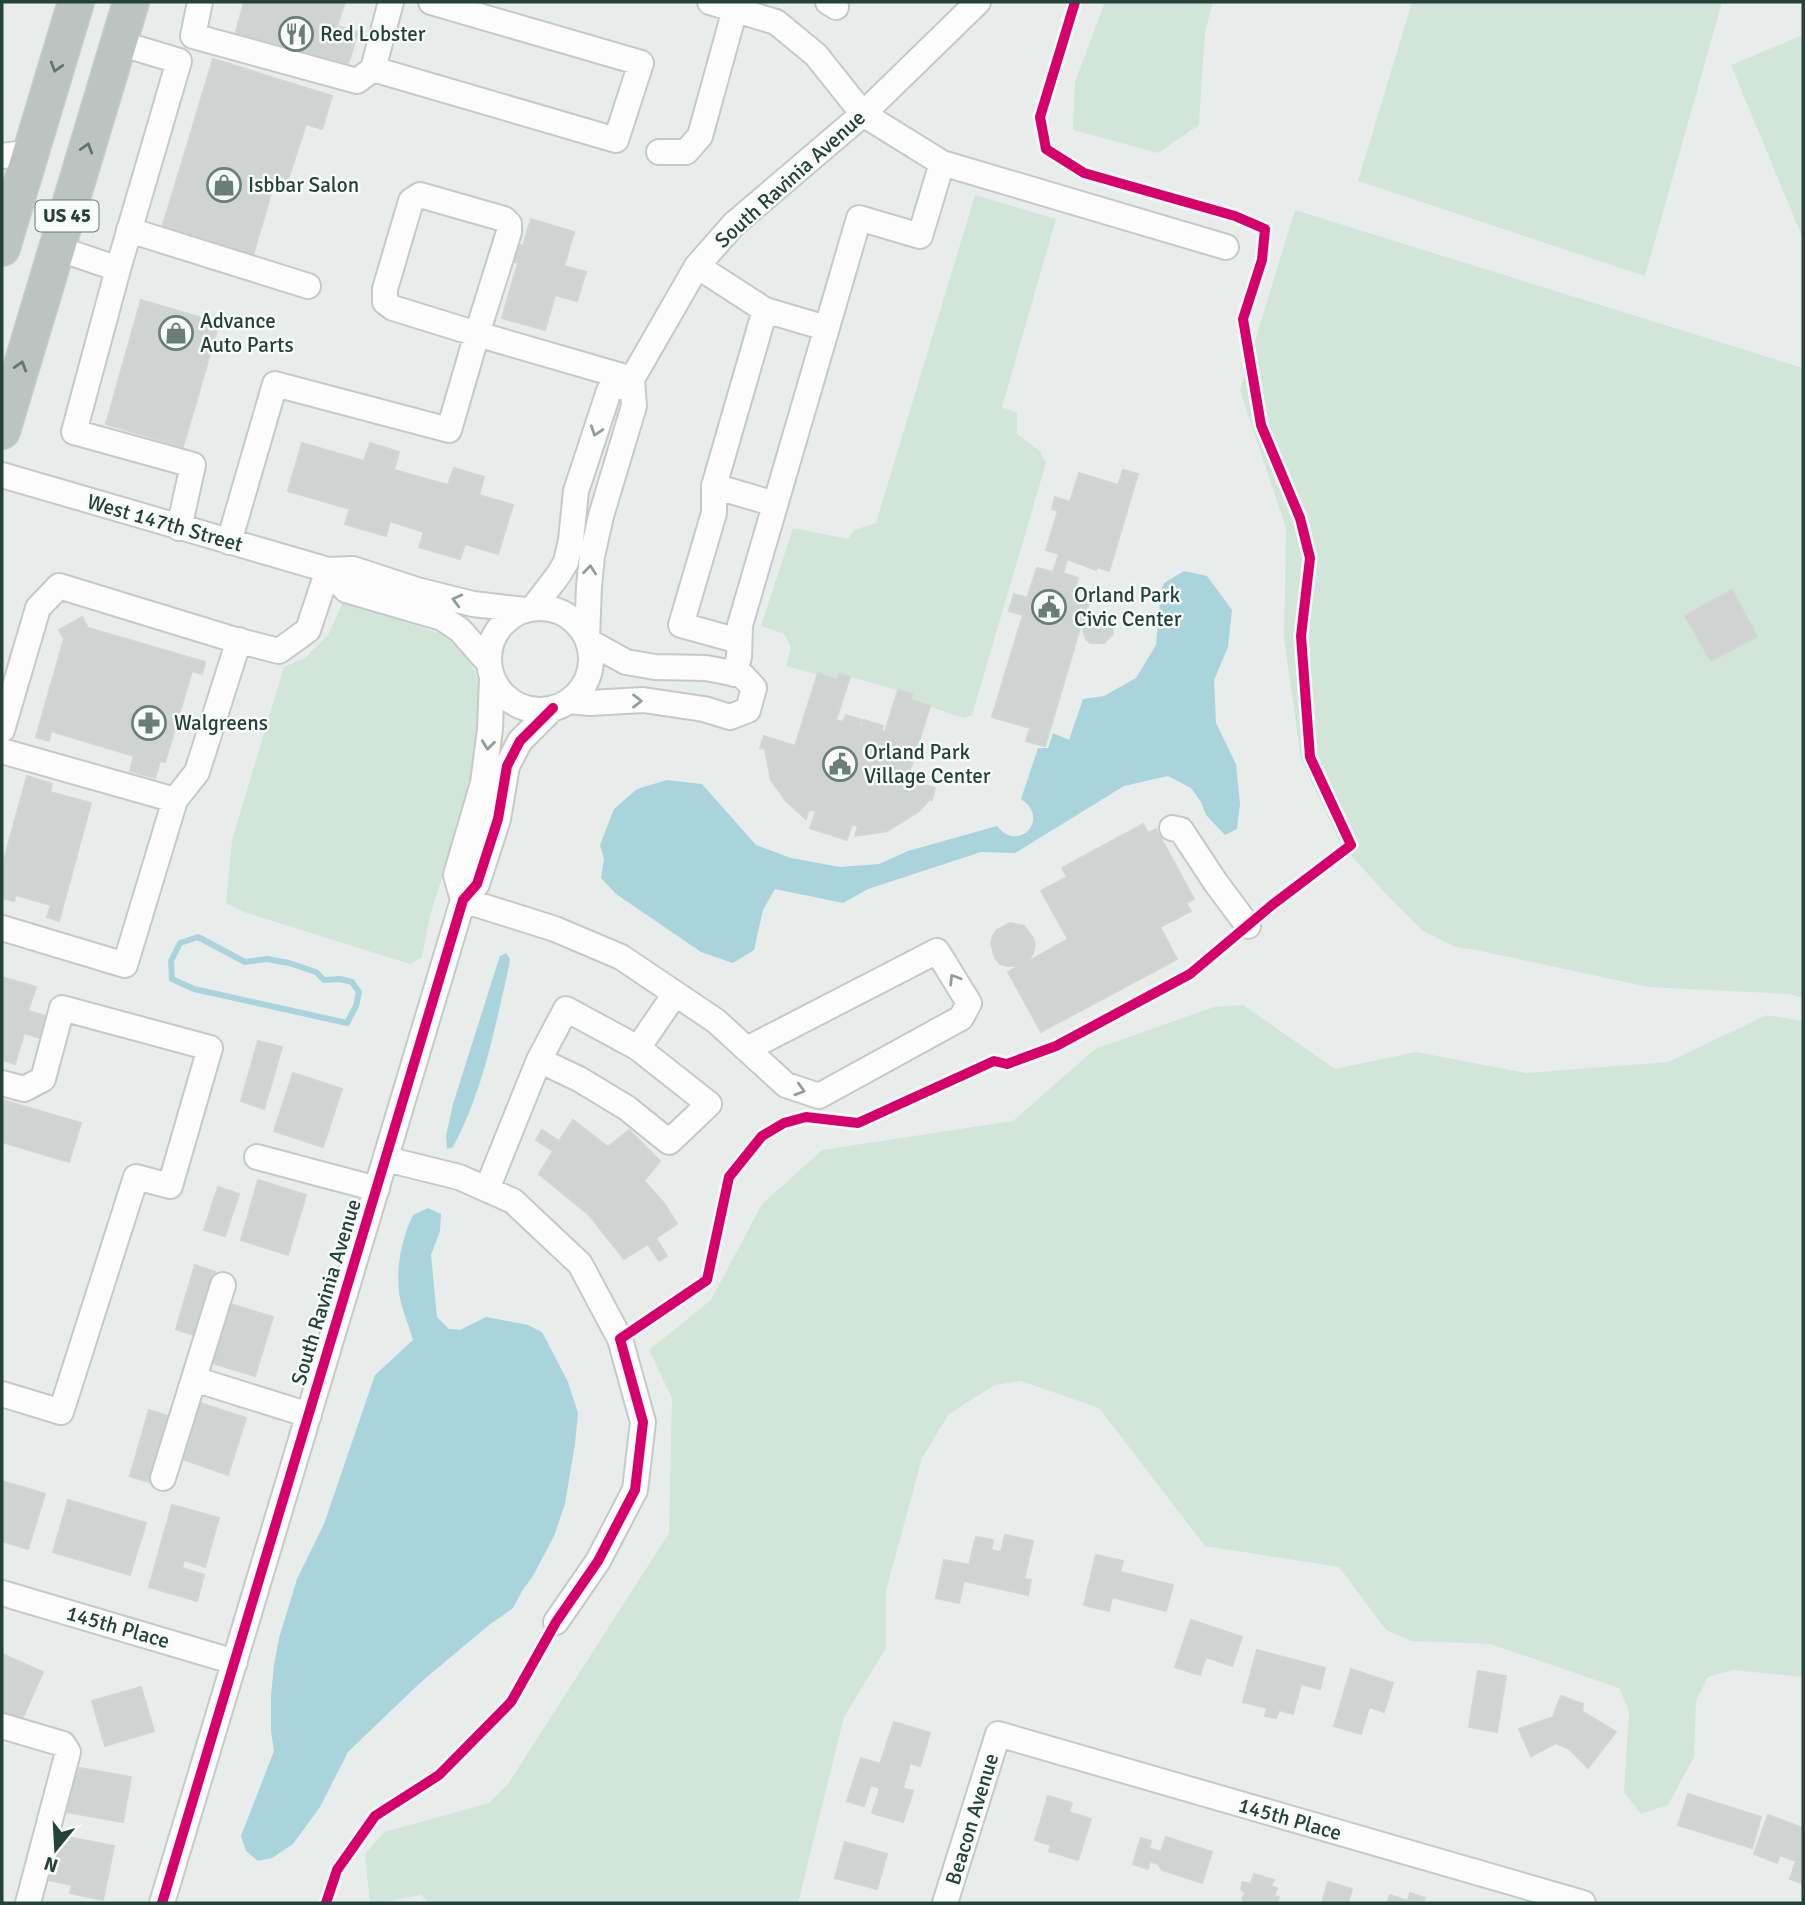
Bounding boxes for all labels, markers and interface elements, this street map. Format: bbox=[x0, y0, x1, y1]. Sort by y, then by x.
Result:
restaurant icon: Red Lobster bbox=[277, 15, 315, 53]
place label: Red Lobster bbox=[320, 21, 426, 47]
one-way arrow bbox=[50, 61, 65, 73]
street label: South Ravinia Avenue bbox=[709, 105, 871, 253]
one-way arrow bbox=[79, 142, 94, 154]
shop icon: Isbbar Salon bbox=[205, 166, 243, 204]
place label: Isbbar Salon bbox=[248, 172, 359, 198]
road number: US 45 bbox=[36, 200, 98, 232]
place label: Advance Auto Parts bbox=[200, 308, 294, 358]
shop icon: Advance Auto Parts bbox=[157, 314, 195, 352]
one-way arrow bbox=[13, 360, 28, 372]
one-way arrow bbox=[590, 425, 604, 437]
street label: West 147th Street bbox=[84, 488, 246, 558]
one-way arrow bbox=[583, 564, 598, 576]
place label: Orland Park Civic Center bbox=[1074, 582, 1182, 632]
public building icon: Orland Park Civic Center bbox=[1030, 588, 1068, 626]
one-way arrow bbox=[452, 594, 464, 608]
one-way arrow bbox=[633, 693, 643, 709]
pharmacy icon: Walgreens bbox=[130, 704, 168, 742]
place label: Walgreens bbox=[174, 710, 268, 736]
one-way arrow bbox=[481, 739, 496, 751]
place label: Orland Park Village Center bbox=[864, 739, 991, 789]
public building icon: Orland Park Village Center bbox=[821, 745, 859, 783]
one-way arrow bbox=[950, 973, 963, 986]
one-way arrow bbox=[794, 1081, 806, 1096]
street label: South Ravinia Avenue bbox=[285, 1196, 367, 1388]
street label: 145th Place bbox=[63, 1600, 173, 1654]
street label: Beacon Avenue bbox=[940, 1750, 1004, 1888]
street label: 145th Place bbox=[1235, 1792, 1345, 1846]
north arrow bbox=[21, 1814, 91, 1884]
text: N bbox=[41, 1851, 61, 1878]

